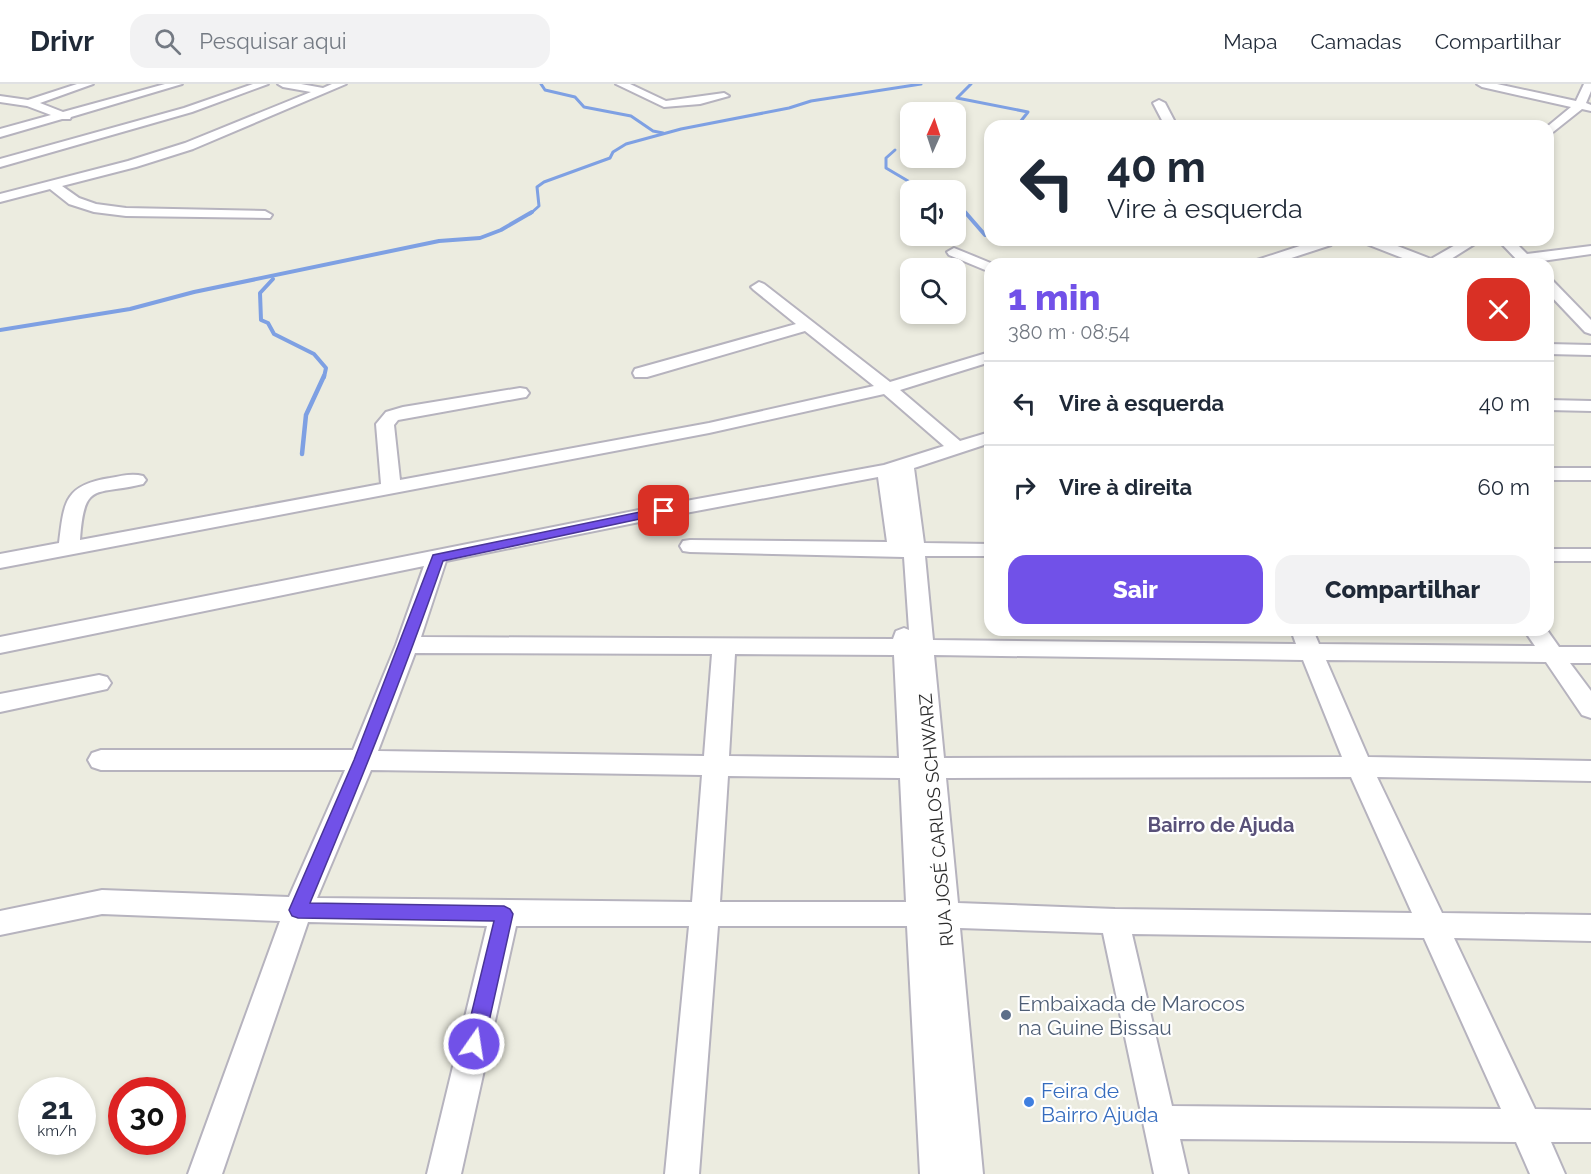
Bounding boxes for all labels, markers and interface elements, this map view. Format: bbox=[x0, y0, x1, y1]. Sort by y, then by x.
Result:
search box bbox=[130, 14, 550, 68]
text: Drivr bbox=[30, 25, 94, 58]
icon: search bbox=[151, 25, 184, 58]
text: Pesquisar aqui bbox=[199, 28, 347, 54]
text: Mapa bbox=[1223, 29, 1277, 54]
text: Camadas bbox=[1310, 29, 1402, 54]
text: Compartilhar bbox=[1435, 29, 1561, 54]
north arrow bbox=[900, 102, 966, 168]
map controls bbox=[900, 102, 966, 324]
text: 40 m bbox=[1107, 143, 1206, 192]
icon: left bbox=[1008, 144, 1086, 222]
button: sound bbox=[900, 180, 966, 246]
text: Vire à esquerda bbox=[1107, 193, 1303, 224]
button: search bbox=[900, 258, 966, 324]
text: 1 min bbox=[1008, 276, 1100, 318]
button: close bbox=[1467, 278, 1530, 341]
text: 380 m · 08:54 bbox=[1008, 320, 1130, 344]
icon: left bbox=[1008, 387, 1041, 420]
text: Vire à esquerda bbox=[1059, 390, 1224, 416]
text: 40 m bbox=[1479, 390, 1530, 416]
icon: right bbox=[1008, 471, 1041, 504]
text: Vire à direita bbox=[1059, 474, 1192, 500]
text: 60 m bbox=[1477, 474, 1530, 500]
pin bbox=[638, 485, 689, 536]
icon: arrive bbox=[647, 494, 680, 527]
button: Sair bbox=[1008, 555, 1263, 624]
button: Compartilhar bbox=[1275, 555, 1530, 624]
street label: RUA JOSÉ CARLOS SCHWARZ bbox=[913, 693, 958, 947]
district label: Bairro de Ajuda bbox=[1148, 813, 1294, 837]
place label: Embaixada de Marocos na Guine Bissau bbox=[1018, 991, 1245, 1040]
marker: Embaixada de Marocos na Guine Bissau bbox=[999, 1008, 1013, 1022]
position arrow bbox=[442, 1012, 506, 1076]
speed limit sign: 30 bbox=[108, 1077, 186, 1155]
place label: Feira de Bairro Ajuda bbox=[1041, 1078, 1159, 1127]
text: 21 bbox=[41, 1091, 73, 1126]
marker: Feira de Bairro Ajuda bbox=[1022, 1095, 1036, 1109]
text: km/h bbox=[37, 1122, 77, 1140]

